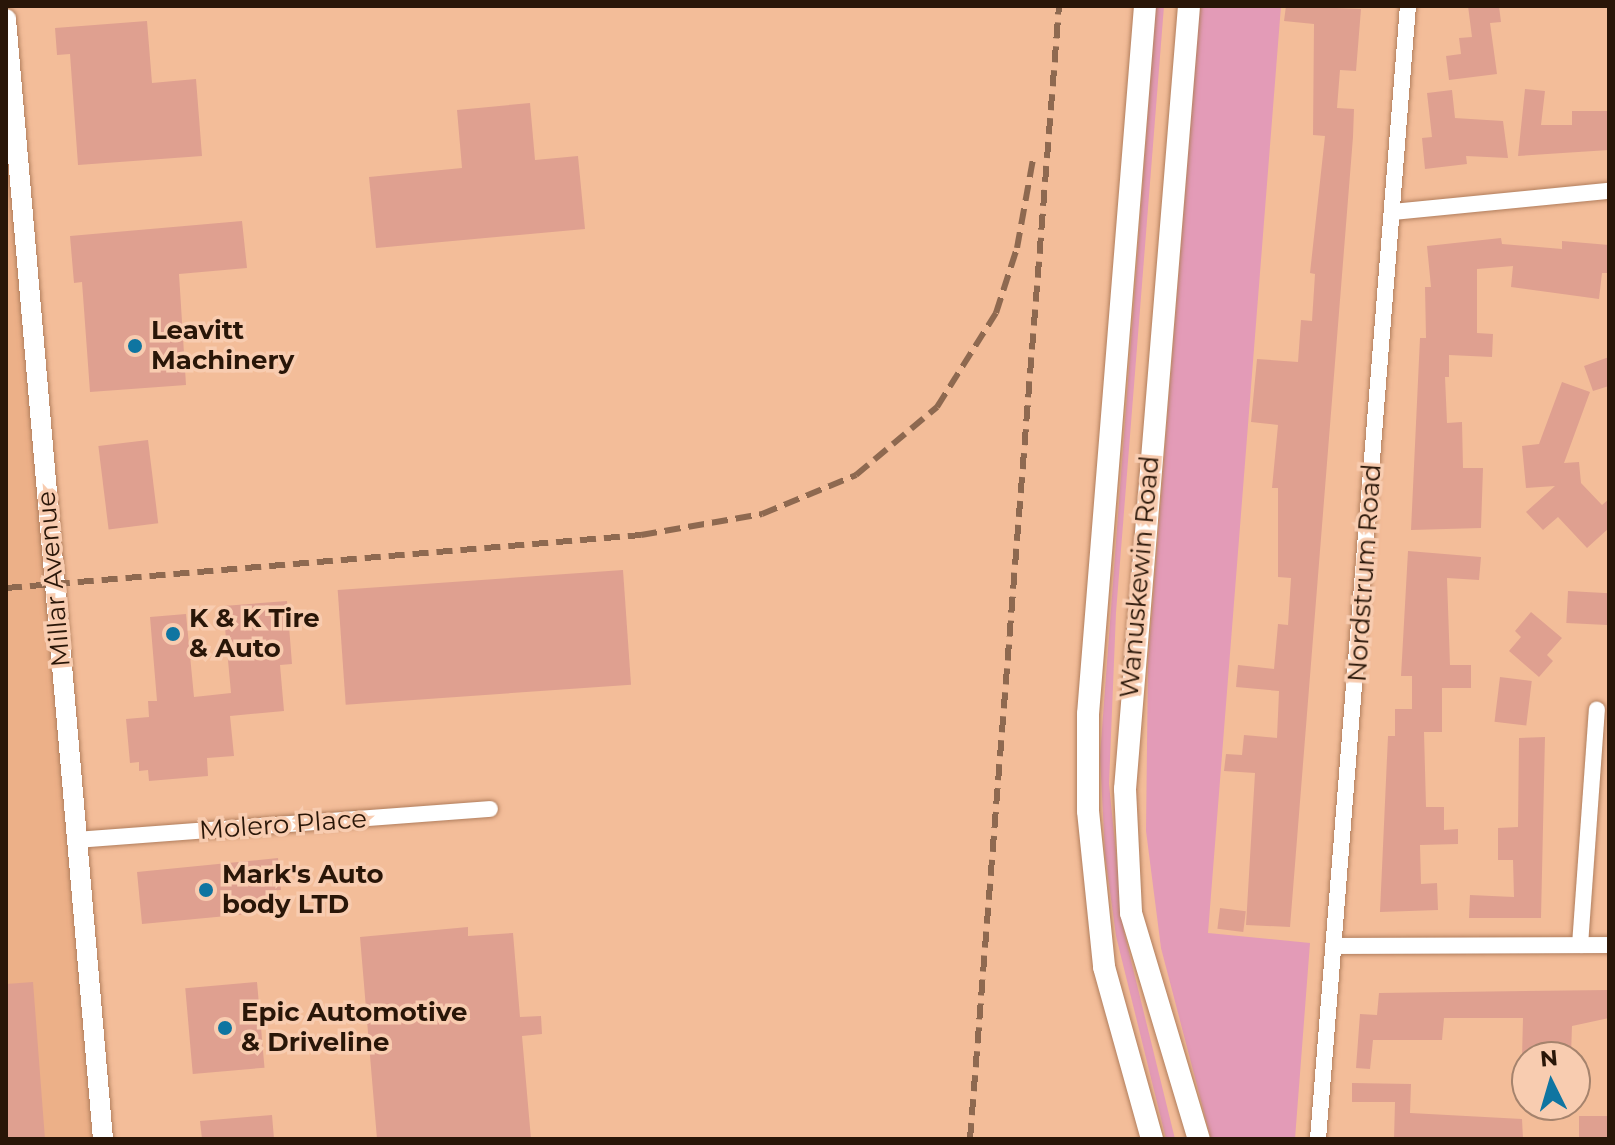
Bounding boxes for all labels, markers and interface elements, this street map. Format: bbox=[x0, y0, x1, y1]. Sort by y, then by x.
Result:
place label: Leavitt Machinery bbox=[151, 315, 294, 376]
marker: Leavitt Machinery bbox=[126, 337, 144, 355]
street label: Wanuskewin Road bbox=[1114, 455, 1166, 699]
street label: Nordstrum Road bbox=[1342, 463, 1388, 683]
street label: Millar Avenue bbox=[31, 490, 77, 668]
place label: K & K Tire & Auto bbox=[189, 603, 320, 664]
marker: K & K Tire & Auto bbox=[164, 625, 182, 643]
street label: Molero Place bbox=[198, 804, 368, 846]
place label: Mark's Auto body LTD bbox=[222, 859, 384, 920]
marker: Mark's Auto body LTD bbox=[197, 881, 215, 899]
place label: Epic Automotive & Driveline bbox=[241, 997, 467, 1058]
marker: Epic Automotive & Driveline bbox=[216, 1019, 234, 1037]
north arrow bbox=[1511, 1041, 1591, 1121]
text: N bbox=[1539, 1044, 1559, 1073]

